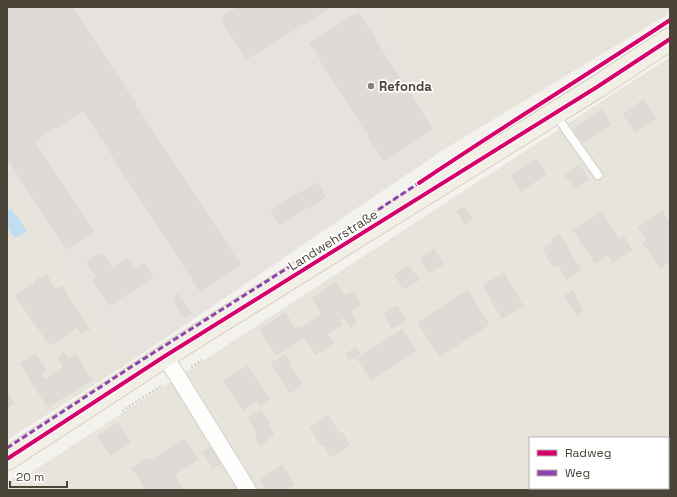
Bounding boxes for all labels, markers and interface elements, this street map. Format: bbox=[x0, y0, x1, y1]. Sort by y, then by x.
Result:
place label: Refonda bbox=[379, 78, 432, 95]
marker: Refonda bbox=[366, 81, 376, 91]
street label: Landwehrstraße bbox=[285, 206, 381, 274]
legend bbox=[529, 437, 669, 489]
text: Radweg bbox=[565, 445, 611, 461]
scale bar bbox=[10, 463, 67, 489]
text: Weg bbox=[565, 465, 590, 481]
text: 20 m bbox=[16, 469, 44, 485]

